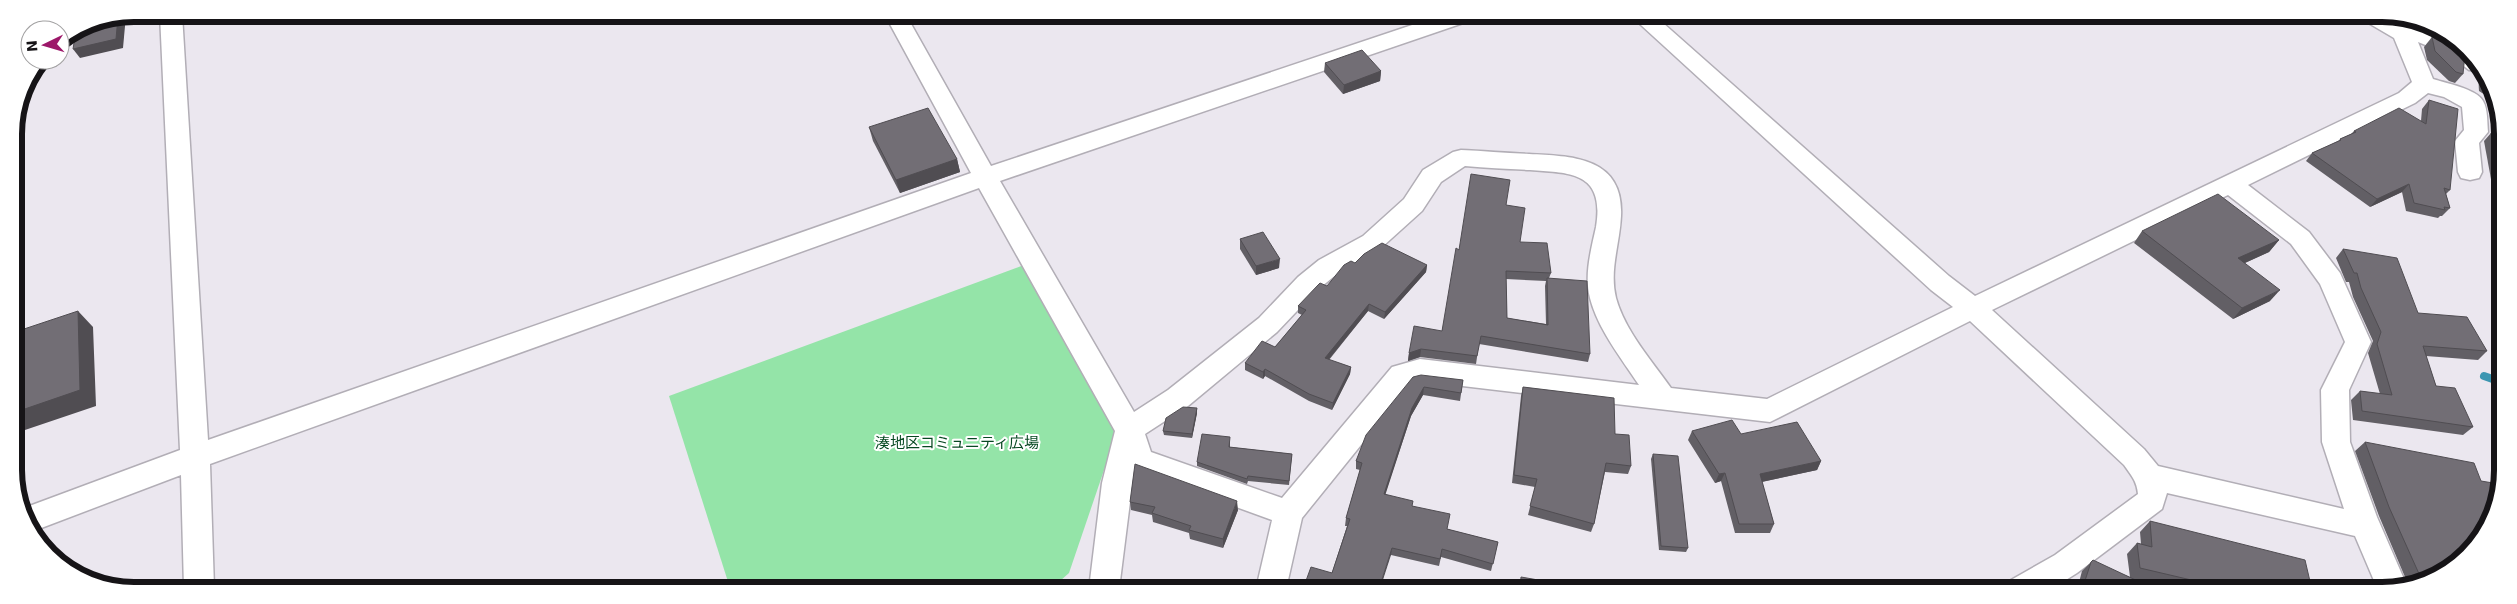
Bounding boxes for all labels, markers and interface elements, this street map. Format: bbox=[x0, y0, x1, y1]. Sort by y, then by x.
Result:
north arrow bbox=[20, 20, 70, 70]
text: N bbox=[24, 40, 41, 53]
park label: 湊地区コミュニティ広場 bbox=[875, 434, 1039, 452]

